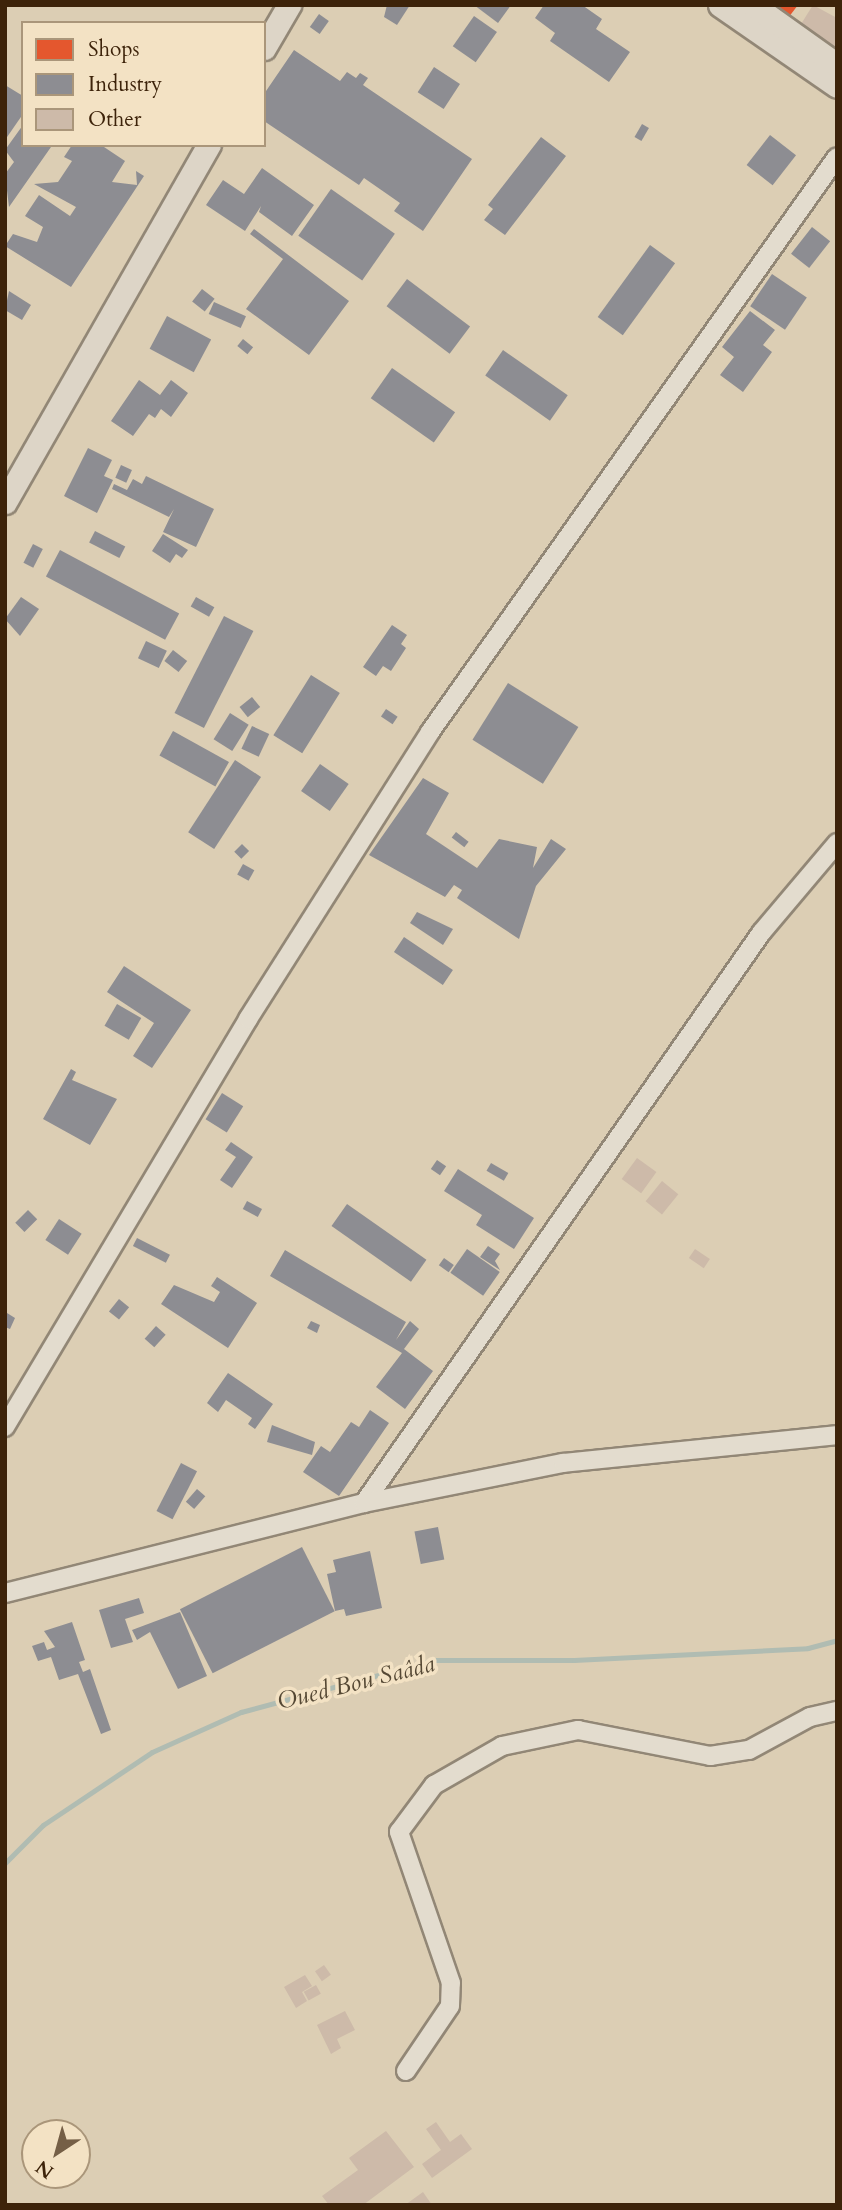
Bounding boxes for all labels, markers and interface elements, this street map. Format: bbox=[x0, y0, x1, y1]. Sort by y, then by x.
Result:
legend bbox=[21, 21, 266, 147]
text: Shops bbox=[88, 35, 140, 64]
text: Industry bbox=[88, 70, 162, 99]
text: Other bbox=[88, 105, 142, 134]
water label: Oued Bou Saâda bbox=[274, 1650, 438, 1716]
north arrow bbox=[21, 2119, 91, 2189]
text: N bbox=[31, 2154, 59, 2185]

